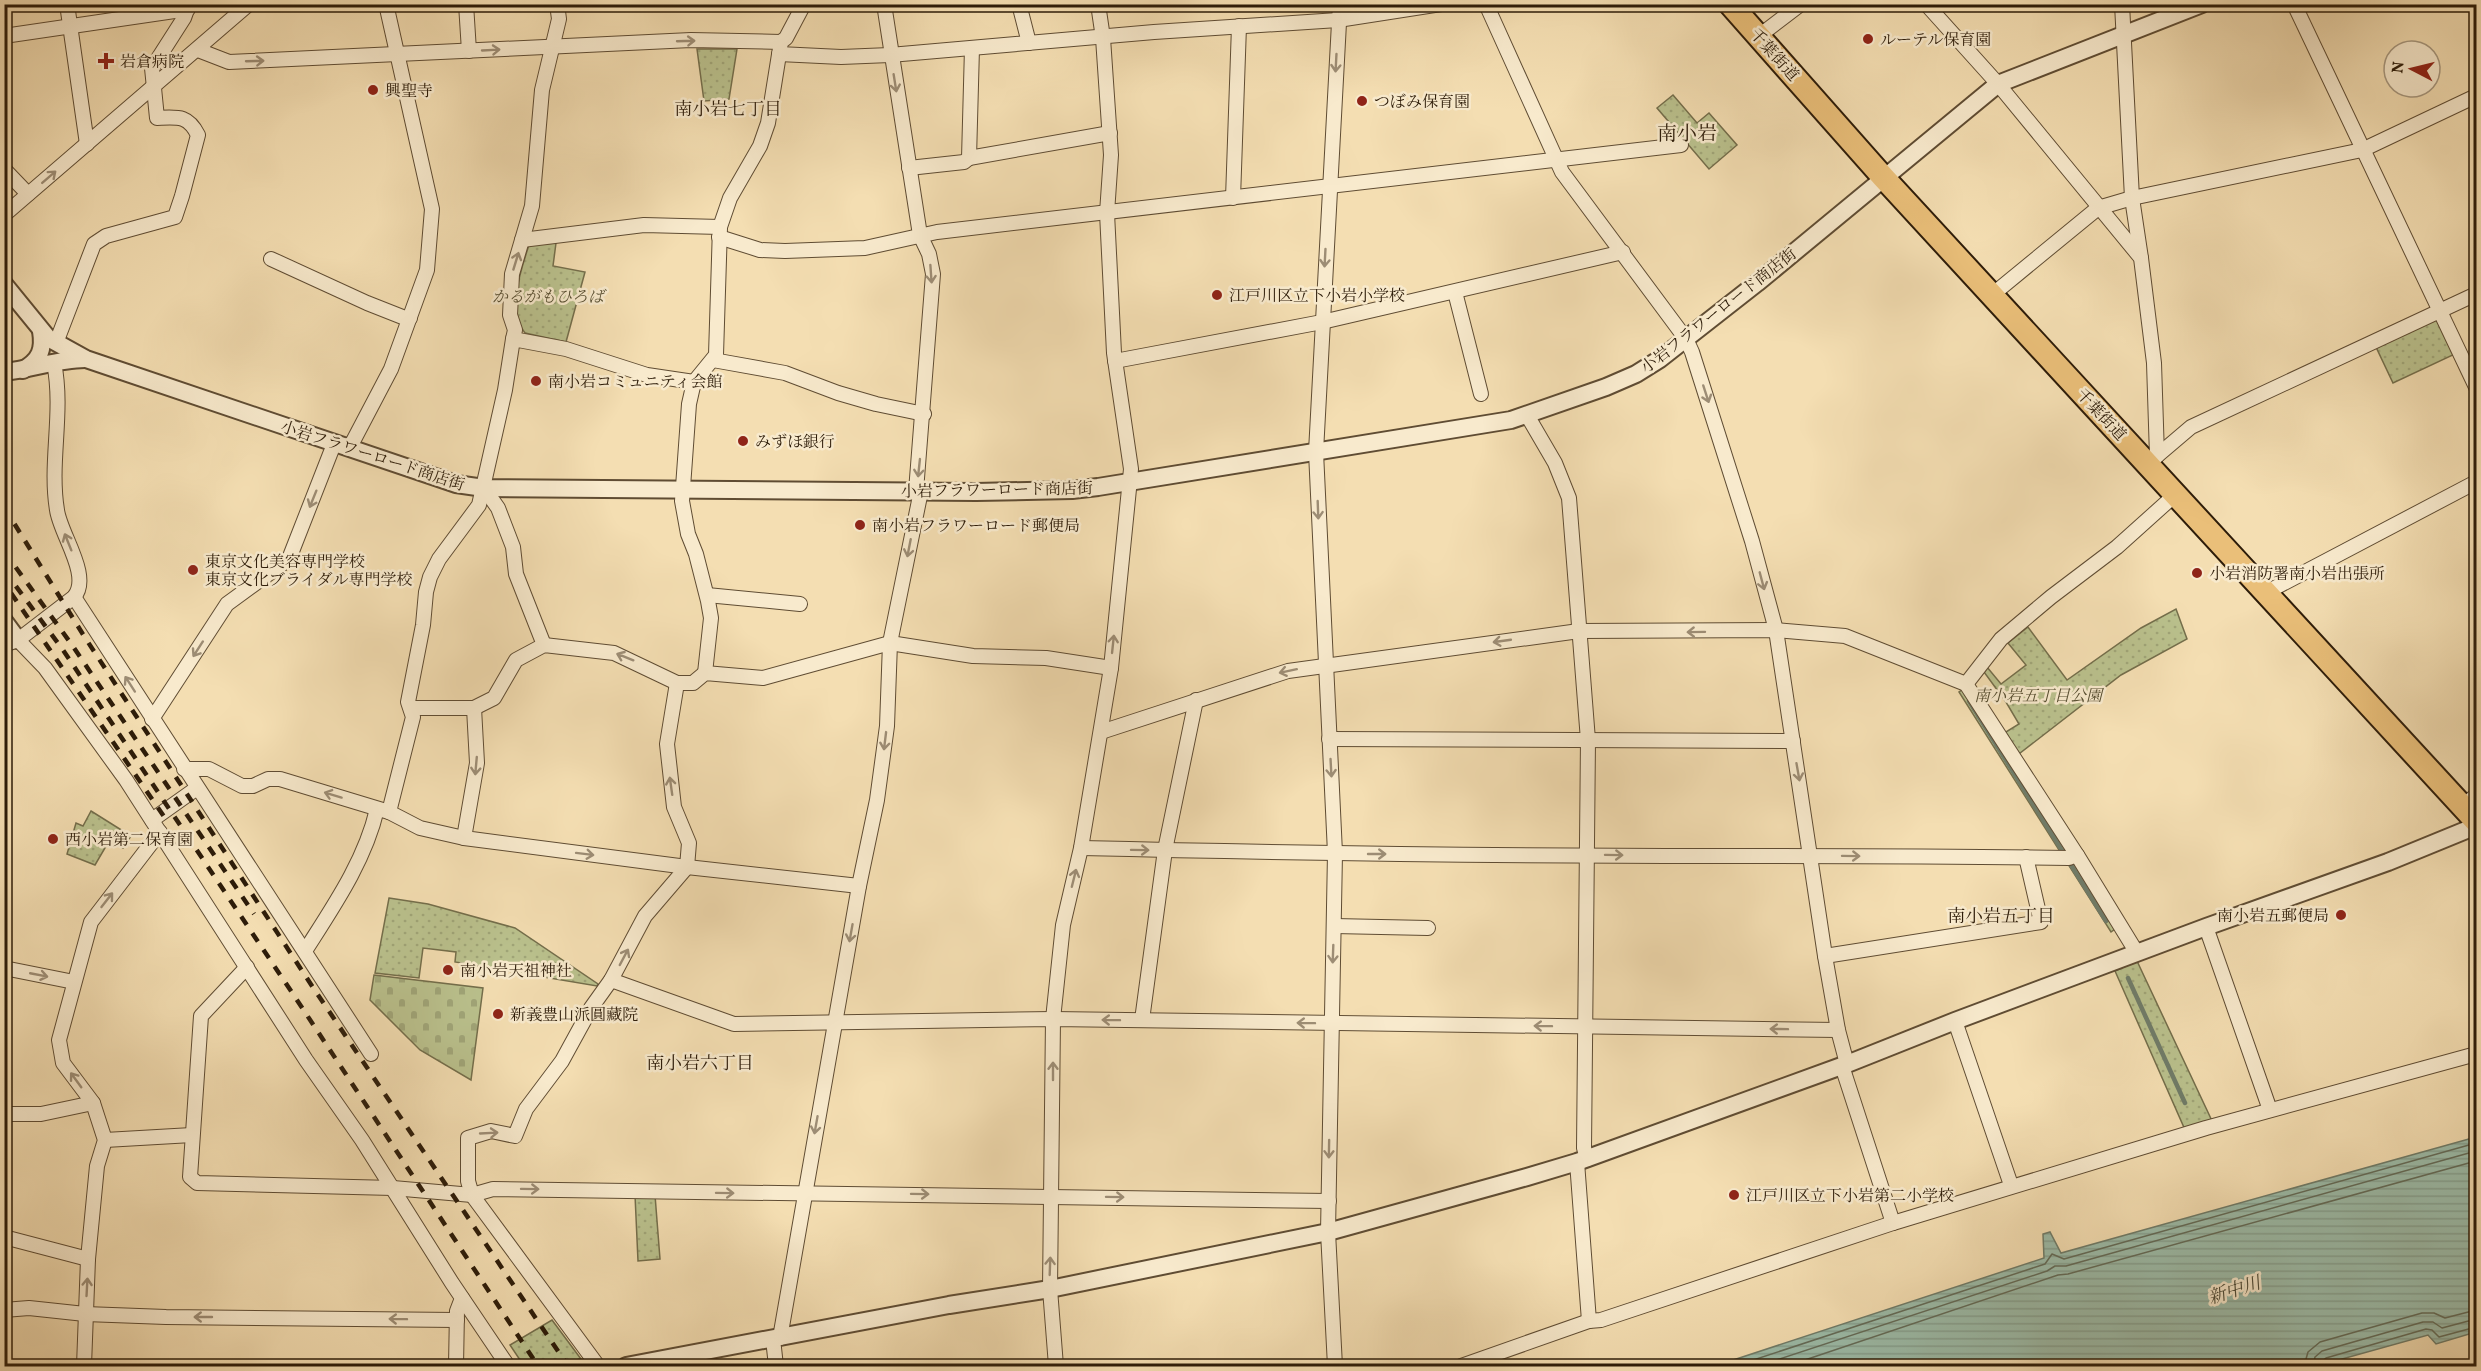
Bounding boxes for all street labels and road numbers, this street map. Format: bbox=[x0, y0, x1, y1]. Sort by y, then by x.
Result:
street label: 千葉街道 bbox=[1744, 24, 1803, 86]
street label: 小岩フラワーロード商店街 bbox=[1637, 244, 1802, 379]
street label: 千葉街道 bbox=[2071, 384, 2130, 446]
street label: 小岩フラワーロード商店街 bbox=[278, 417, 467, 497]
street label: 小岩フラワーロード商店街 bbox=[901, 478, 1093, 504]

